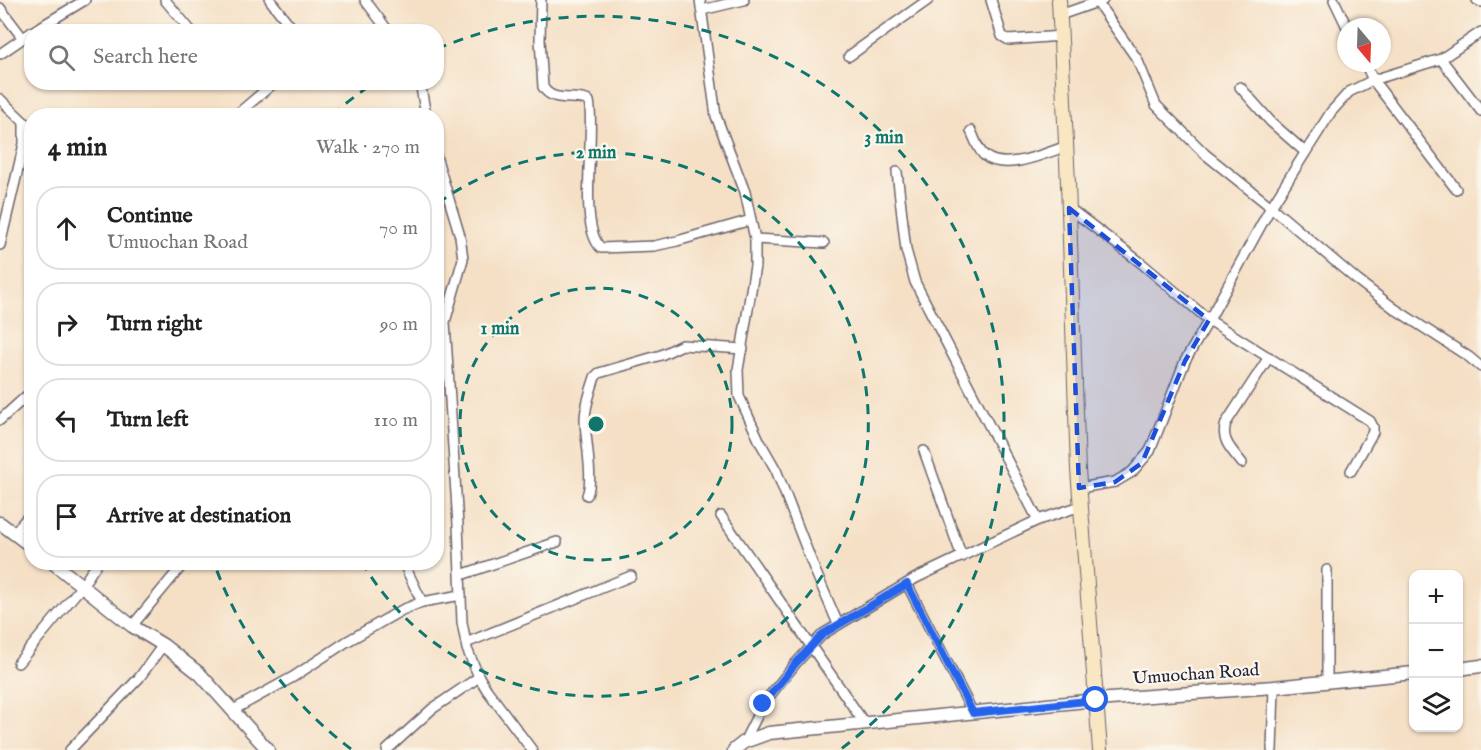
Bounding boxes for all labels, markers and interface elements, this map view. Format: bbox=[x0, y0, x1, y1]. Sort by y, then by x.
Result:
north arrow bbox=[1337, 18, 1391, 72]
search box bbox=[24, 24, 444, 90]
icon: search bbox=[45, 41, 78, 74]
text: Search here bbox=[93, 43, 198, 71]
text: 3 min bbox=[865, 127, 904, 150]
text: 4 min bbox=[48, 131, 107, 164]
text: Walk · 270 m bbox=[316, 135, 420, 160]
text: 2 min bbox=[576, 142, 617, 165]
text: Continue bbox=[107, 202, 193, 230]
icon: ahead bbox=[50, 212, 83, 245]
text: 70 m bbox=[379, 216, 418, 241]
text: Umuochan Road bbox=[107, 230, 248, 255]
icon: right bbox=[50, 308, 83, 341]
text: Turn right bbox=[107, 310, 202, 338]
text: 90 m bbox=[380, 312, 418, 337]
text: 1 min bbox=[481, 318, 520, 341]
icon: left bbox=[50, 404, 83, 437]
text: Turn left bbox=[107, 406, 189, 434]
text: 110 m bbox=[374, 408, 418, 433]
centre of rings bbox=[586, 414, 606, 434]
icon: arrive bbox=[50, 500, 83, 533]
text: Arrive at destination bbox=[107, 502, 291, 530]
map controls bbox=[1409, 570, 1463, 732]
button: + bbox=[1409, 570, 1463, 624]
button: − bbox=[1409, 624, 1463, 678]
street label: Umuochan Road bbox=[1132, 659, 1260, 691]
button: layers bbox=[1409, 678, 1463, 732]
route start bbox=[1082, 686, 1108, 712]
route end bbox=[749, 690, 775, 716]

